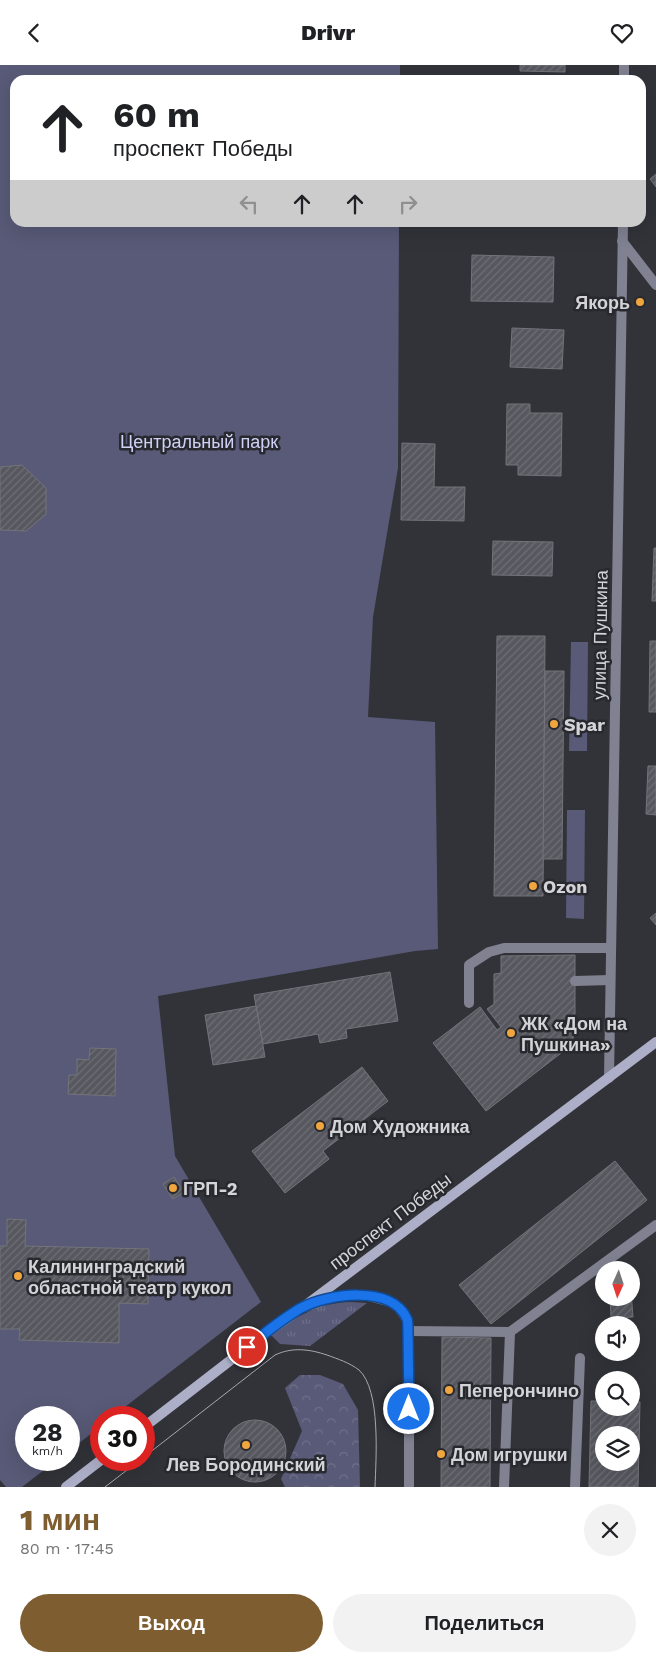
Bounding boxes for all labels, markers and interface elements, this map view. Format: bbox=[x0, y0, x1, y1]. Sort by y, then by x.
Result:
icon: back bbox=[20, 19, 48, 47]
icon: heart bbox=[608, 19, 636, 47]
text: Drivr bbox=[301, 20, 355, 45]
text: 60 m bbox=[113, 94, 200, 136]
icon: ahead bbox=[30, 95, 95, 160]
text: проспект Победы bbox=[113, 136, 293, 161]
icon: left bbox=[235, 190, 263, 218]
icon: ahead bbox=[288, 190, 316, 218]
icon: ahead bbox=[341, 190, 369, 218]
icon: right bbox=[394, 190, 422, 218]
place label: Якорь bbox=[575, 292, 630, 313]
marker: Якорь bbox=[634, 296, 646, 308]
park label: Центральный парк bbox=[120, 431, 278, 452]
street label: улица Пушкина bbox=[588, 569, 612, 700]
place label: Spar bbox=[564, 714, 605, 735]
marker: Spar bbox=[548, 718, 560, 730]
place label: Ozon bbox=[543, 876, 587, 897]
marker: Ozon bbox=[527, 880, 539, 892]
place label: ЖК «Дом на Пушкина» bbox=[520, 1013, 628, 1055]
marker: ЖК «Дом на Пушкина» bbox=[505, 1027, 517, 1039]
place label: Дом Художника bbox=[330, 1116, 470, 1137]
marker: Дом Художника bbox=[314, 1120, 326, 1132]
street label: проспект Победы bbox=[325, 1168, 455, 1274]
place label: ГРП-2 bbox=[183, 1178, 238, 1199]
marker: ГРП-2 bbox=[167, 1182, 179, 1194]
place label: Калининградский областной театр кукол bbox=[28, 1256, 232, 1298]
north arrow bbox=[595, 1261, 640, 1306]
map controls bbox=[595, 1261, 640, 1471]
marker: Калининградский областной театр кукол bbox=[12, 1270, 24, 1282]
button: sound bbox=[595, 1316, 640, 1361]
pin bbox=[226, 1326, 268, 1368]
icon: arrive bbox=[233, 1333, 261, 1361]
button: search bbox=[595, 1371, 640, 1416]
place label: Пеперончино bbox=[459, 1380, 579, 1401]
position arrow bbox=[382, 1382, 434, 1434]
marker: Пеперончино bbox=[443, 1384, 455, 1396]
speed limit sign: 30 bbox=[90, 1406, 155, 1471]
text: 28 bbox=[32, 1418, 63, 1447]
button: layers bbox=[595, 1426, 640, 1471]
marker: Лев Бородинский bbox=[240, 1439, 252, 1451]
text: km/h bbox=[32, 1444, 63, 1458]
place label: Дом игрушки bbox=[451, 1444, 568, 1465]
marker: Дом игрушки bbox=[435, 1448, 447, 1460]
place label: Лев Бородинский bbox=[166, 1454, 326, 1475]
text: 1 мин bbox=[20, 1502, 100, 1537]
button: close bbox=[584, 1504, 636, 1556]
text: 80 m · 17:45 bbox=[20, 1539, 114, 1558]
button: Выход bbox=[20, 1594, 323, 1652]
button: Поделиться bbox=[333, 1594, 636, 1652]

